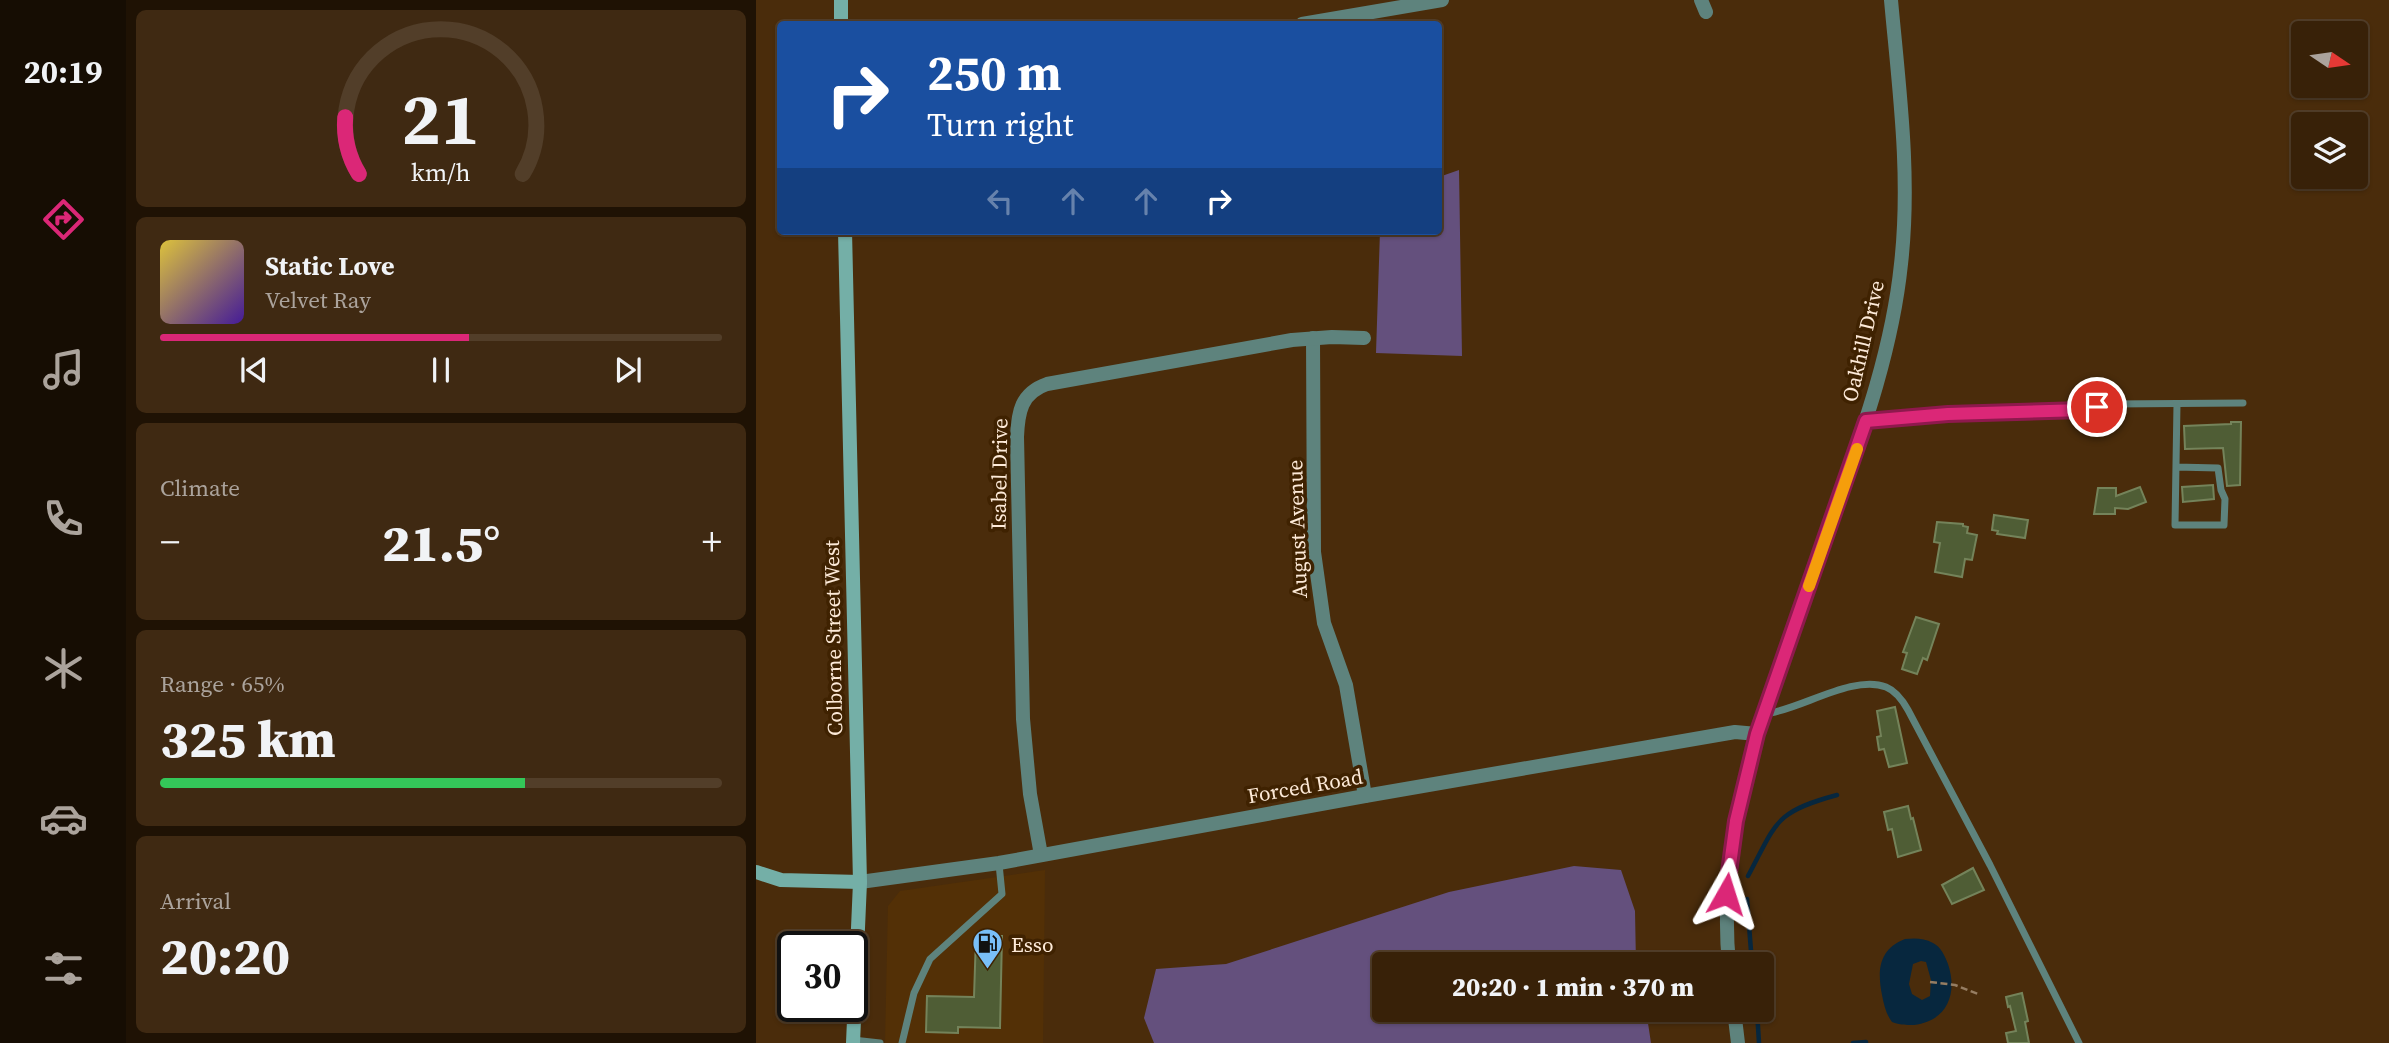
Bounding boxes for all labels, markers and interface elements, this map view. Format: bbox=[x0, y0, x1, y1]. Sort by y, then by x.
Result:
north arrow bbox=[2291, 21, 2368, 98]
map controls bbox=[2291, 21, 2368, 189]
text: 250 m bbox=[927, 39, 1062, 106]
icon: right bbox=[812, 49, 903, 140]
text: 20:19 bbox=[24, 50, 102, 94]
text: 21 bbox=[402, 70, 480, 169]
text: Turn right bbox=[927, 103, 1073, 147]
button: layers bbox=[2291, 112, 2368, 189]
text: km/h bbox=[411, 155, 471, 189]
icon: left bbox=[981, 182, 1019, 220]
icon: ahead bbox=[1054, 182, 1092, 220]
icon: ahead bbox=[1127, 182, 1165, 220]
icon: right bbox=[1200, 182, 1238, 220]
icon: directions bbox=[39, 195, 88, 244]
text: Static Love bbox=[265, 248, 394, 284]
street label: Oakhill Drive bbox=[1835, 277, 1891, 405]
text: Velvet Ray bbox=[265, 284, 371, 316]
icon: music bbox=[39, 345, 88, 394]
icon: previous bbox=[235, 351, 273, 389]
icon: pause bbox=[422, 351, 460, 389]
icon: next bbox=[609, 351, 647, 389]
pin bbox=[2067, 377, 2127, 437]
icon: arrive bbox=[2078, 388, 2116, 426]
street label: Isabel Drive bbox=[984, 418, 1014, 530]
street label: August Avenue bbox=[1280, 459, 1314, 599]
text: Climate bbox=[160, 472, 240, 504]
icon: phone bbox=[39, 494, 88, 543]
text: 21.5° bbox=[382, 507, 500, 578]
text: − bbox=[160, 516, 180, 568]
text: + bbox=[702, 516, 722, 568]
street label: Colborne Street West bbox=[817, 540, 849, 736]
icon: climate bbox=[39, 644, 88, 693]
text: Range · 65% bbox=[160, 668, 285, 700]
text: 325 km bbox=[160, 703, 336, 774]
street label: Forced Road bbox=[1245, 762, 1365, 810]
icon: car bbox=[39, 794, 88, 843]
position arrow bbox=[1689, 857, 1763, 931]
text: Arrival bbox=[160, 885, 231, 917]
text: 20:20 bbox=[160, 920, 290, 991]
fuel station icon: Esso bbox=[971, 927, 1005, 971]
place label: Esso bbox=[1011, 930, 1053, 959]
speed limit sign: 30 bbox=[777, 931, 868, 1022]
icon: filters bbox=[39, 944, 88, 993]
text: 20:20 · 1 min · 370 m bbox=[1452, 969, 1694, 1005]

